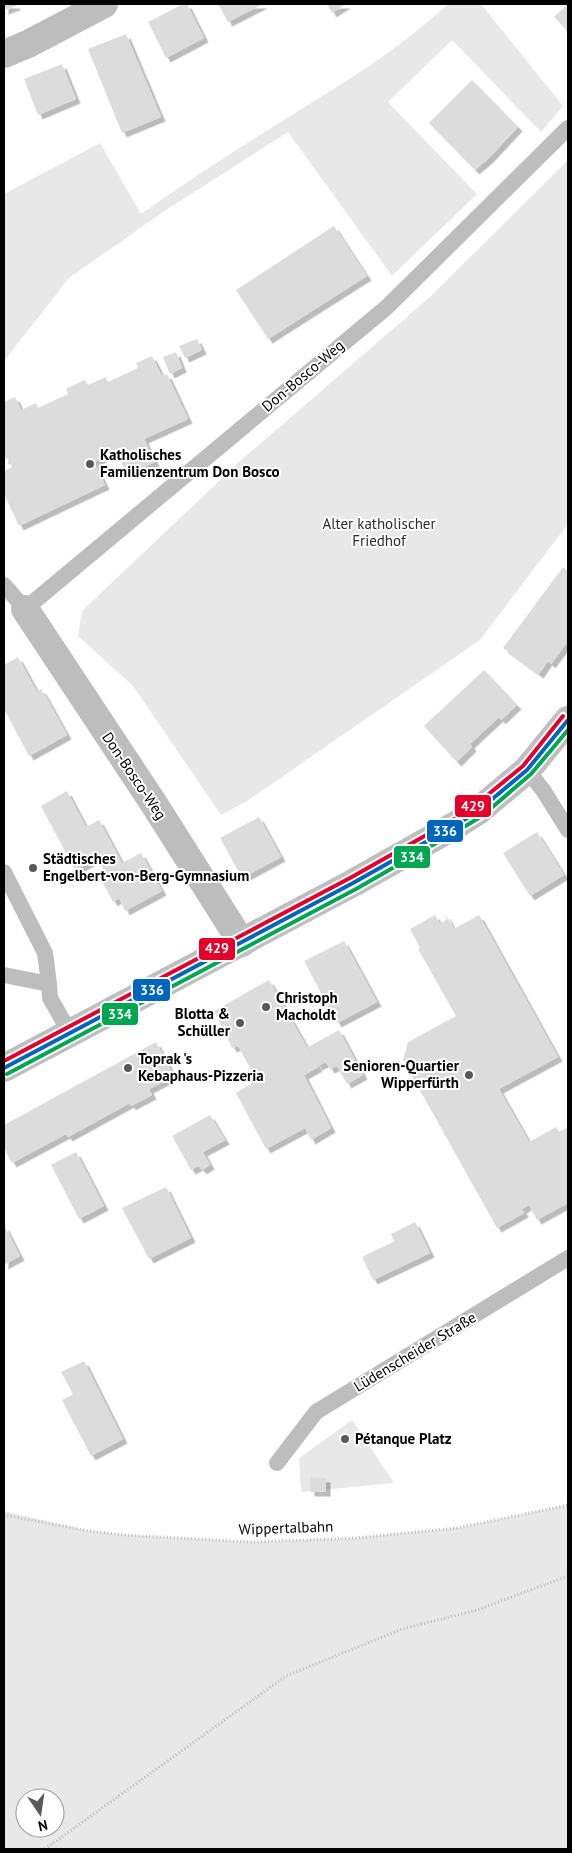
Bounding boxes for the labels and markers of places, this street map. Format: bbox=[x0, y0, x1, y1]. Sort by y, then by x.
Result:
place label: Katholisches Familienzentrum Don Bosco bbox=[100, 445, 280, 481]
marker: Katholisches Familienzentrum Don Bosco bbox=[84, 458, 96, 470]
place label: Städtisches Engelbert-von-Berg-Gymnasium bbox=[43, 849, 249, 885]
marker: Städtisches Engelbert-von-Berg-Gymnasium bbox=[27, 862, 39, 874]
place label: Christoph Macholdt bbox=[276, 988, 338, 1024]
marker: Christoph Macholdt bbox=[260, 1001, 272, 1013]
place label: Blotta & Schüller bbox=[175, 1004, 231, 1040]
marker: Blotta & Schüller bbox=[234, 1017, 246, 1029]
place label: Toprak 's Kebaphaus-Pizzeria bbox=[138, 1049, 264, 1085]
place label: Senioren-Quartier Wipperfürth bbox=[343, 1056, 460, 1092]
marker: Toprak 's Kebaphaus-Pizzeria bbox=[122, 1062, 134, 1074]
marker: Senioren-Quartier Wipperfürth bbox=[463, 1069, 475, 1081]
place label: Pétanque Platz bbox=[355, 1429, 452, 1448]
marker: Pétanque Platz bbox=[339, 1433, 351, 1445]

